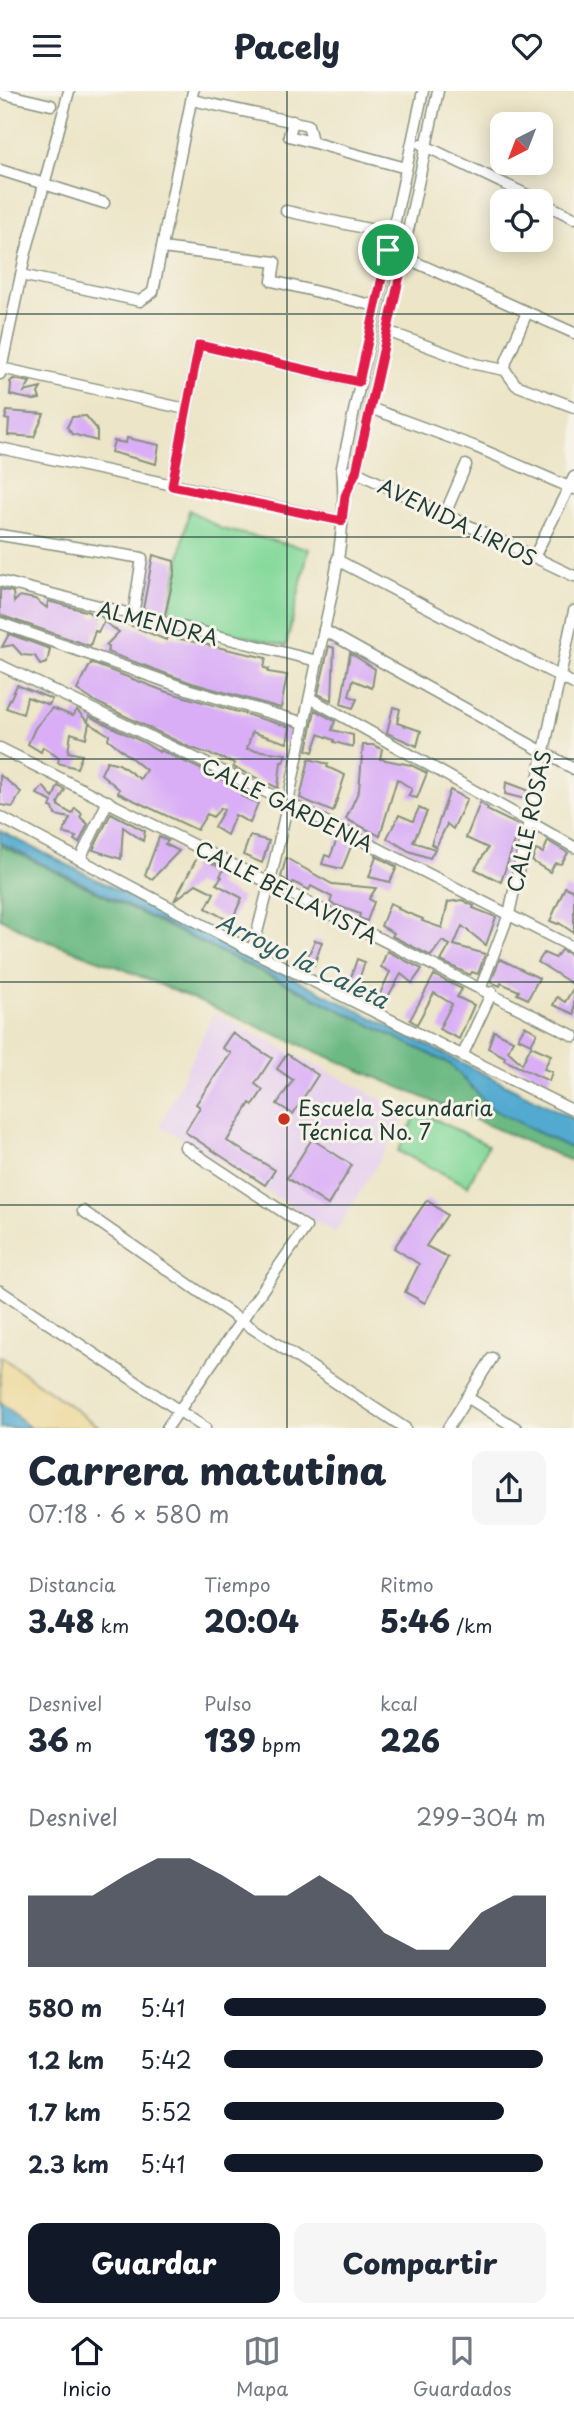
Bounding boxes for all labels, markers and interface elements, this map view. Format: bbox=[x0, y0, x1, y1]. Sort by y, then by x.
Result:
text: Pacely bbox=[234, 22, 340, 70]
icon: menu bbox=[28, 27, 66, 65]
icon: heart bbox=[508, 27, 546, 65]
north arrow bbox=[490, 112, 553, 175]
map controls bbox=[490, 112, 553, 252]
button: locate bbox=[490, 189, 553, 252]
pin bbox=[358, 220, 418, 280]
icon: arrive bbox=[369, 231, 407, 269]
street label: AVENIDA LIRIOS bbox=[373, 469, 543, 573]
street label: ALMENDRA bbox=[94, 591, 222, 653]
street label: CALLE ROSAS bbox=[497, 747, 559, 895]
street label: CALLE GARDENIA bbox=[197, 749, 379, 859]
street label: CALLE BELLAVISTA bbox=[190, 831, 384, 951]
water label: Arroyo la Caleta bbox=[211, 903, 395, 1017]
place label: Escuela Secundaria Técnica No. 7 bbox=[298, 1091, 494, 1147]
marker: Escuela Secundaria Técnica No. 7 bbox=[276, 1111, 292, 1127]
text: Carrera matutina bbox=[28, 1441, 387, 1498]
button: share bbox=[472, 1451, 546, 1525]
text: 07:18 · 6 × 580 m bbox=[28, 1496, 229, 1531]
text: Distancia bbox=[28, 1570, 116, 1598]
text: Tiempo bbox=[204, 1570, 271, 1598]
text: Ritmo bbox=[380, 1570, 434, 1598]
text: 3.48 bbox=[28, 1598, 94, 1643]
text: 20:04 bbox=[204, 1598, 299, 1643]
text: 5:46 bbox=[380, 1598, 450, 1643]
text: km bbox=[94, 1611, 129, 1639]
text: /km bbox=[450, 1611, 493, 1639]
text: Desnivel bbox=[28, 1689, 102, 1717]
text: Pulso bbox=[204, 1689, 252, 1717]
text: kcal bbox=[380, 1689, 418, 1717]
text: 36 bbox=[28, 1717, 69, 1762]
text: 139 bbox=[204, 1717, 256, 1762]
text: 226 bbox=[380, 1717, 440, 1762]
text: m bbox=[69, 1730, 92, 1758]
text: bpm bbox=[256, 1730, 301, 1758]
text: Desnivel bbox=[28, 1799, 118, 1834]
text: 299–304 m bbox=[416, 1799, 546, 1834]
text: 580 m bbox=[28, 1990, 102, 2025]
text: 5:41 bbox=[140, 1990, 186, 2025]
text: 1.2 km bbox=[28, 2042, 104, 2077]
text: 5:42 bbox=[140, 2042, 192, 2077]
text: 1.7 km bbox=[28, 2094, 101, 2129]
text: 5:52 bbox=[140, 2094, 192, 2129]
text: 2.3 km bbox=[28, 2146, 109, 2181]
text: 5:41 bbox=[140, 2146, 186, 2181]
button: Guardar bbox=[28, 2223, 280, 2303]
button: Compartir bbox=[294, 2223, 546, 2303]
tab: Inicio bbox=[62, 2332, 111, 2402]
tab: Mapa bbox=[236, 2332, 288, 2402]
tab: Guardados bbox=[413, 2332, 512, 2402]

